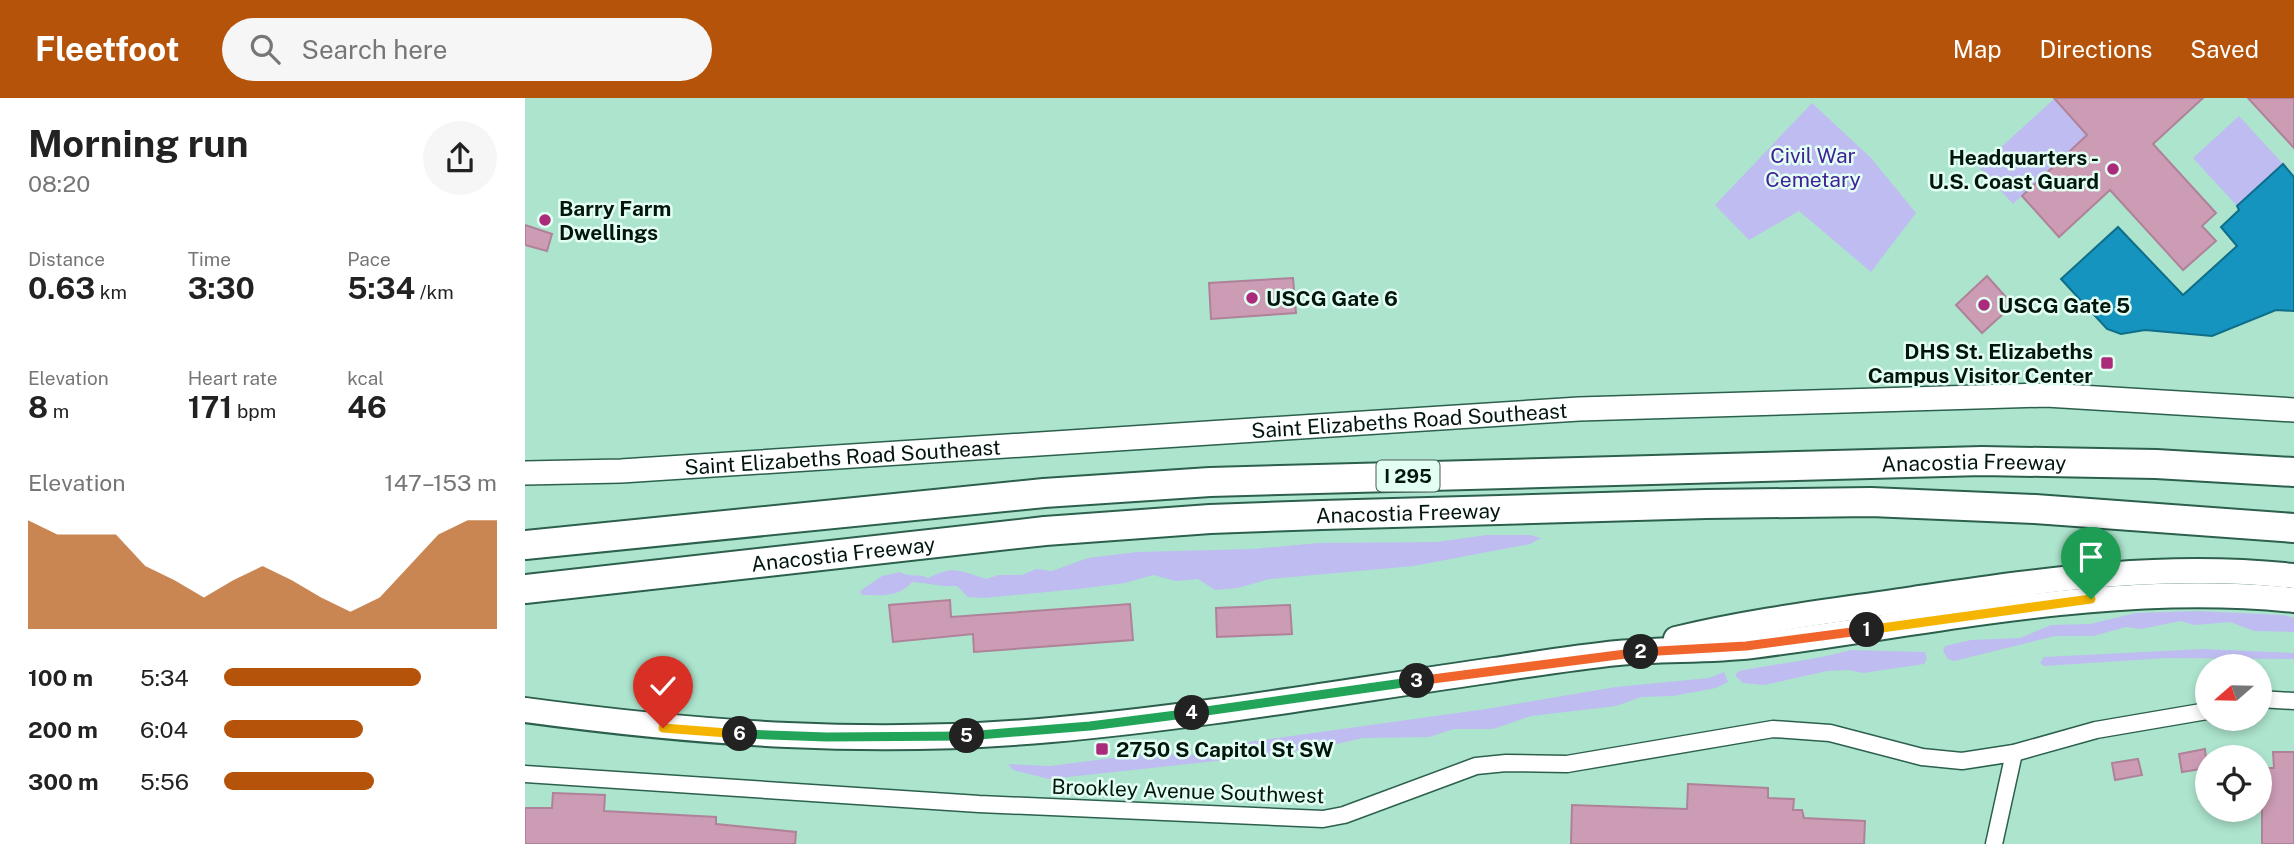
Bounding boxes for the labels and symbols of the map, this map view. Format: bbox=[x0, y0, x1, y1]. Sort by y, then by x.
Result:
park label: Civil War Cemetary bbox=[1765, 143, 1861, 192]
place label: Headquarters - U.S. Coast Guard bbox=[1929, 145, 2099, 194]
marker: Headquarters - U.S. Coast Guard bbox=[2105, 161, 2121, 177]
place label: Barry Farm Dwellings bbox=[559, 196, 671, 245]
marker: Barry Farm Dwellings bbox=[537, 212, 553, 228]
place label: USCG Gate 6 bbox=[1266, 286, 1398, 311]
marker: USCG Gate 6 bbox=[1244, 290, 1260, 306]
place label: USCG Gate 5 bbox=[1998, 293, 2130, 318]
marker: USCG Gate 5 bbox=[1976, 297, 1992, 313]
place label: DHS St. Elizabeths Campus Visitor Center bbox=[1868, 339, 2093, 388]
marker: DHS St. Elizabeths Campus Visitor Center bbox=[2099, 355, 2115, 371]
street label: Saint Elizabeths Road Southeast bbox=[1250, 397, 1568, 443]
street label: Saint Elizabeths Road Southeast bbox=[684, 434, 1001, 479]
street label: Anacostia Freeway bbox=[1881, 448, 2067, 476]
road number: I 295 bbox=[1377, 460, 1439, 492]
street label: Anacostia Freeway bbox=[1315, 497, 1501, 528]
pin bbox=[2061, 527, 2121, 599]
street label: Anacostia Freeway bbox=[750, 531, 936, 576]
pin: 1 bbox=[1849, 612, 1885, 648]
pin: 2 bbox=[1623, 634, 1659, 670]
north arrow bbox=[2195, 654, 2271, 732]
pin bbox=[633, 656, 693, 728]
pin: 3 bbox=[1399, 664, 1435, 698]
pin: 4 bbox=[1175, 696, 1209, 730]
pin: 6 bbox=[723, 716, 757, 752]
pin: 5 bbox=[949, 718, 985, 754]
place label: 2750 S Capitol St SW bbox=[1116, 737, 1334, 762]
marker: 2750 S Capitol St SW bbox=[1094, 741, 1110, 757]
street label: Brookley Avenue Southwest bbox=[1051, 774, 1325, 808]

